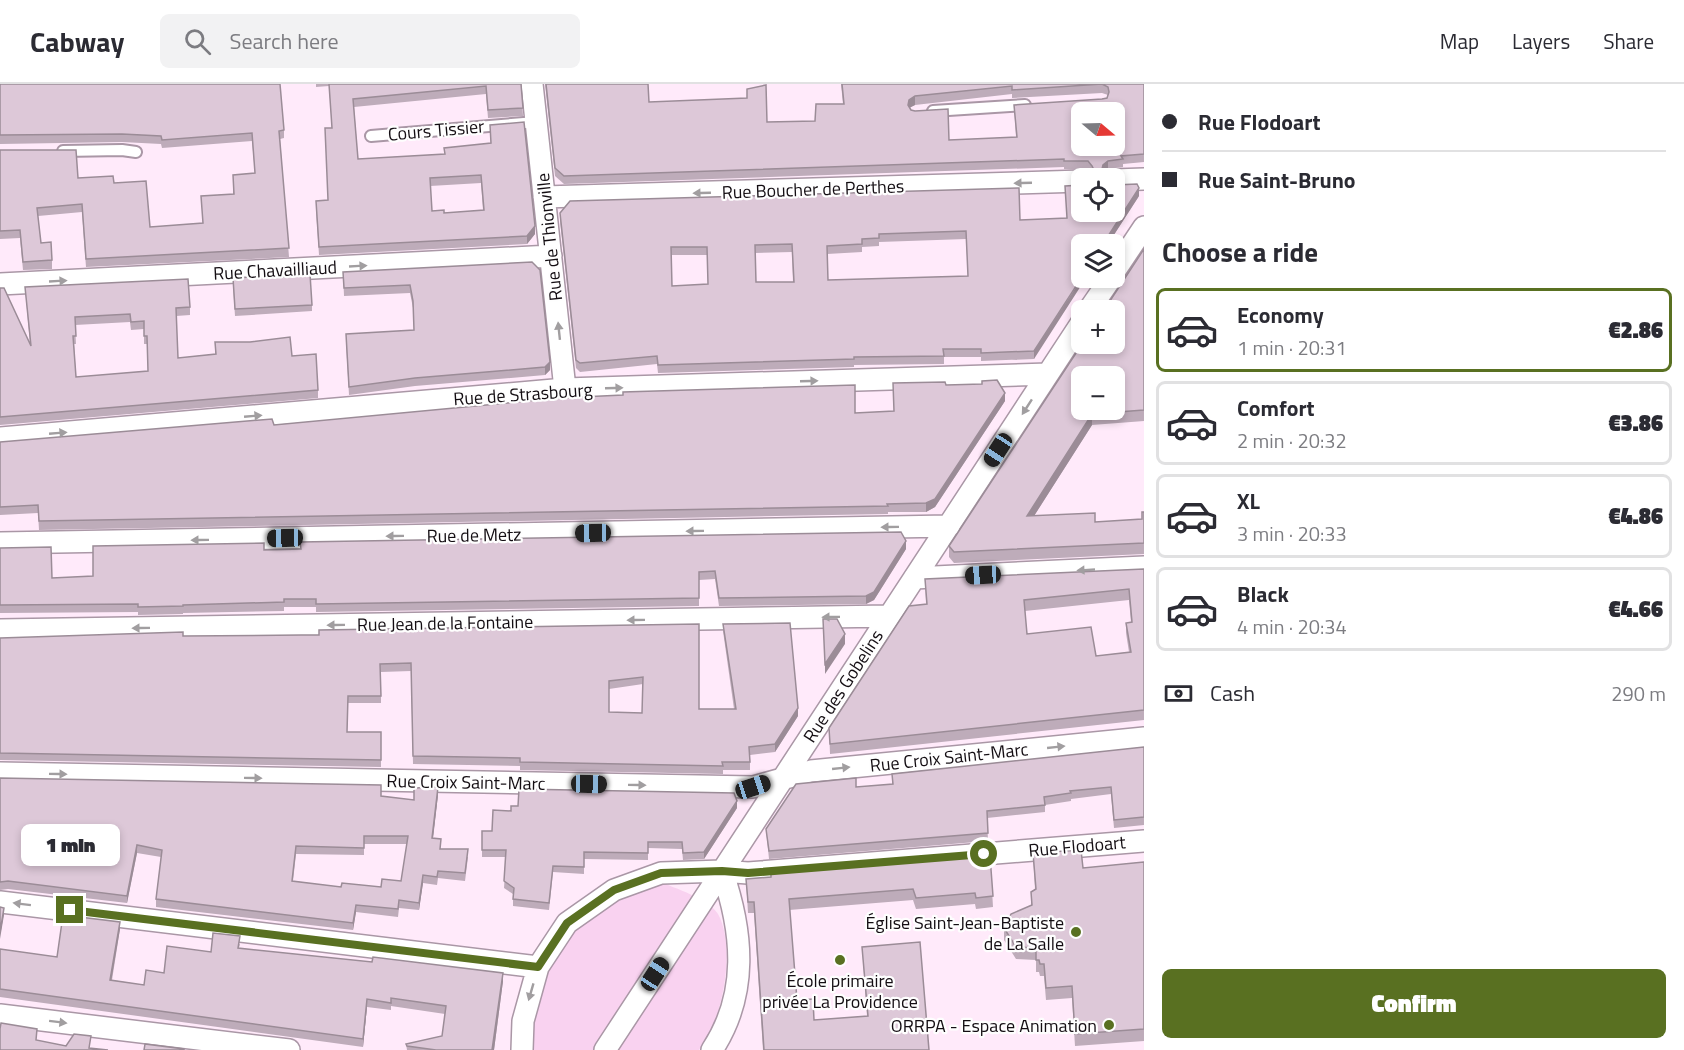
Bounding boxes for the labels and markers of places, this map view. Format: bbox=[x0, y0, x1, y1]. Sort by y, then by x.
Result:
place label: Église Saint-Jean-Baptiste de La Salle bbox=[866, 909, 1064, 957]
marker: Église Saint-Jean-Baptiste de La Salle bbox=[1069, 925, 1083, 939]
marker: École primaire privée La Providence bbox=[833, 953, 847, 967]
place label: École primaire privée La Providence bbox=[762, 967, 918, 1015]
place label: ORRPA - Espace Animation bbox=[891, 1012, 1097, 1039]
marker: ORRPA - Espace Animation bbox=[1102, 1018, 1116, 1032]

